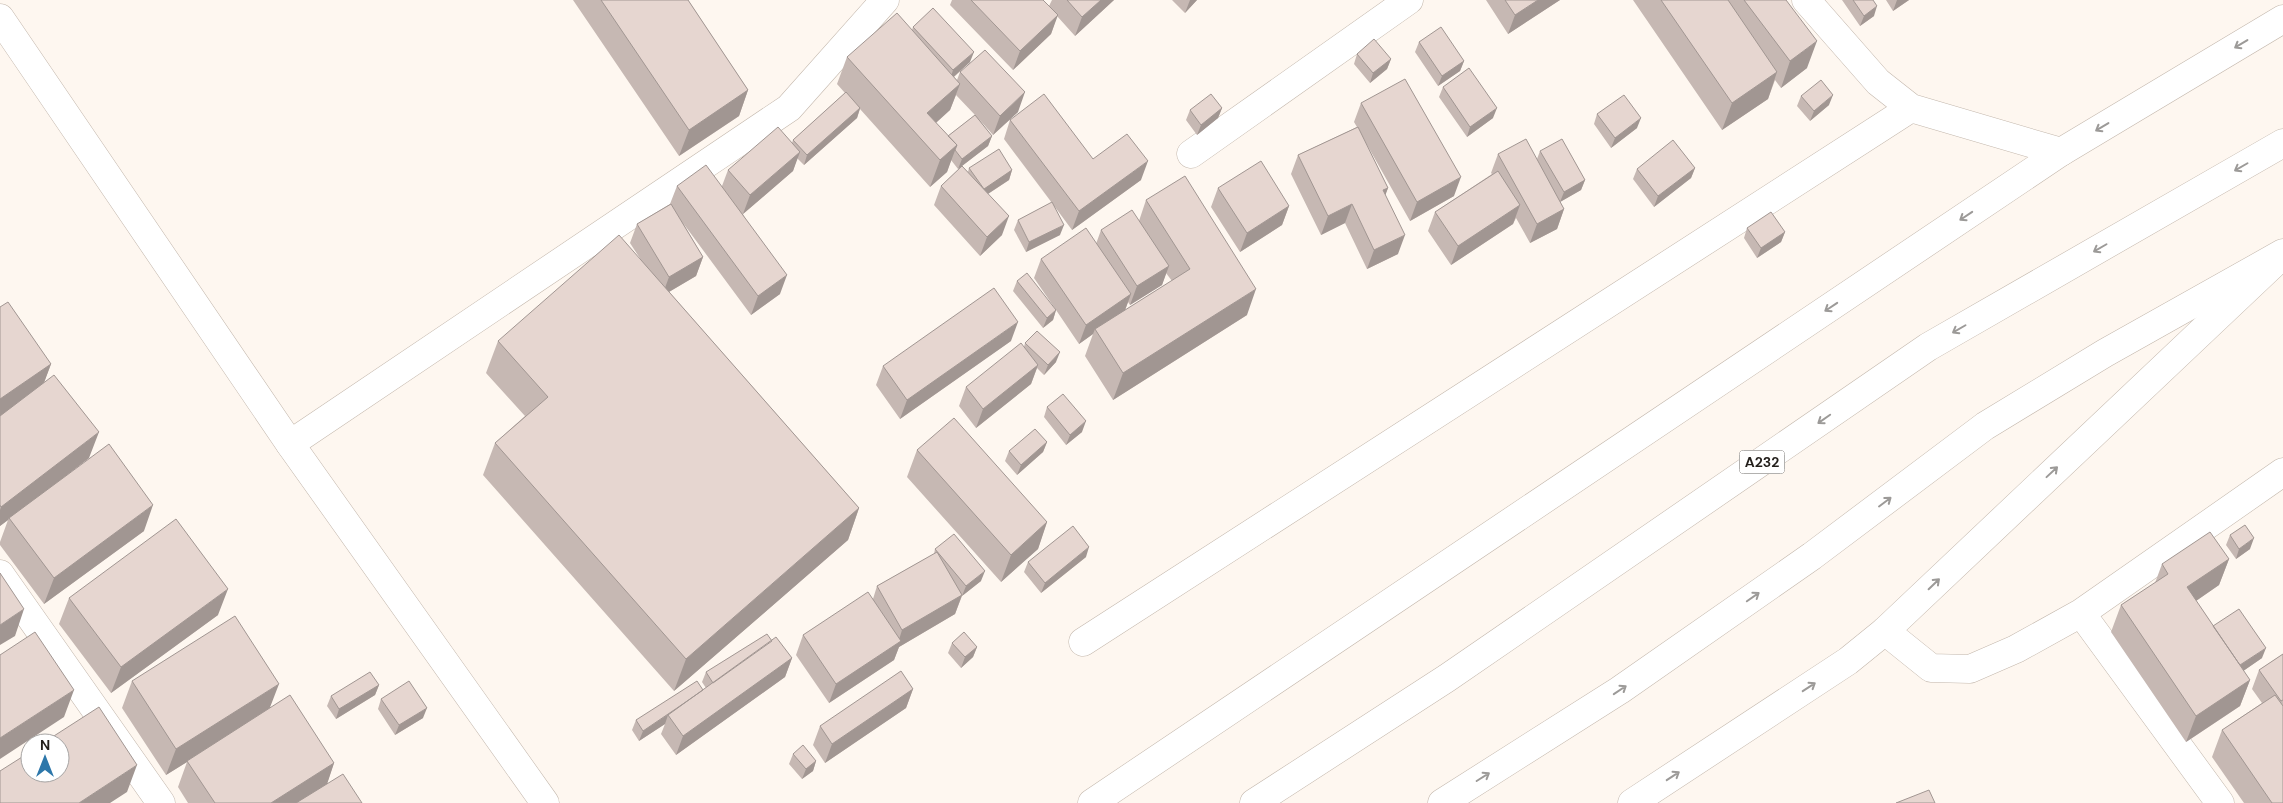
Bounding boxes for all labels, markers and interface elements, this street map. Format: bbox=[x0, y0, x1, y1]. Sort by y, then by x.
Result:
one-way arrow bbox=[2235, 39, 2249, 49]
one-way arrow bbox=[2095, 123, 2109, 133]
one-way arrow bbox=[2234, 162, 2248, 172]
one-way arrow bbox=[1959, 211, 1973, 221]
one-way arrow bbox=[2093, 244, 2108, 253]
one-way arrow bbox=[1824, 302, 1838, 312]
one-way arrow bbox=[1952, 324, 1967, 334]
one-way arrow bbox=[1817, 414, 1831, 424]
road number: A232 bbox=[1740, 451, 1784, 474]
one-way arrow bbox=[2045, 466, 2058, 478]
one-way arrow bbox=[1878, 496, 1891, 507]
one-way arrow bbox=[1928, 578, 1940, 590]
one-way arrow bbox=[1746, 592, 1760, 602]
one-way arrow bbox=[1801, 682, 1815, 692]
one-way arrow bbox=[1613, 685, 1627, 695]
north arrow bbox=[20, 733, 70, 783]
text: N bbox=[40, 736, 50, 754]
one-way arrow bbox=[1666, 771, 1680, 781]
one-way arrow bbox=[1475, 772, 1489, 782]

